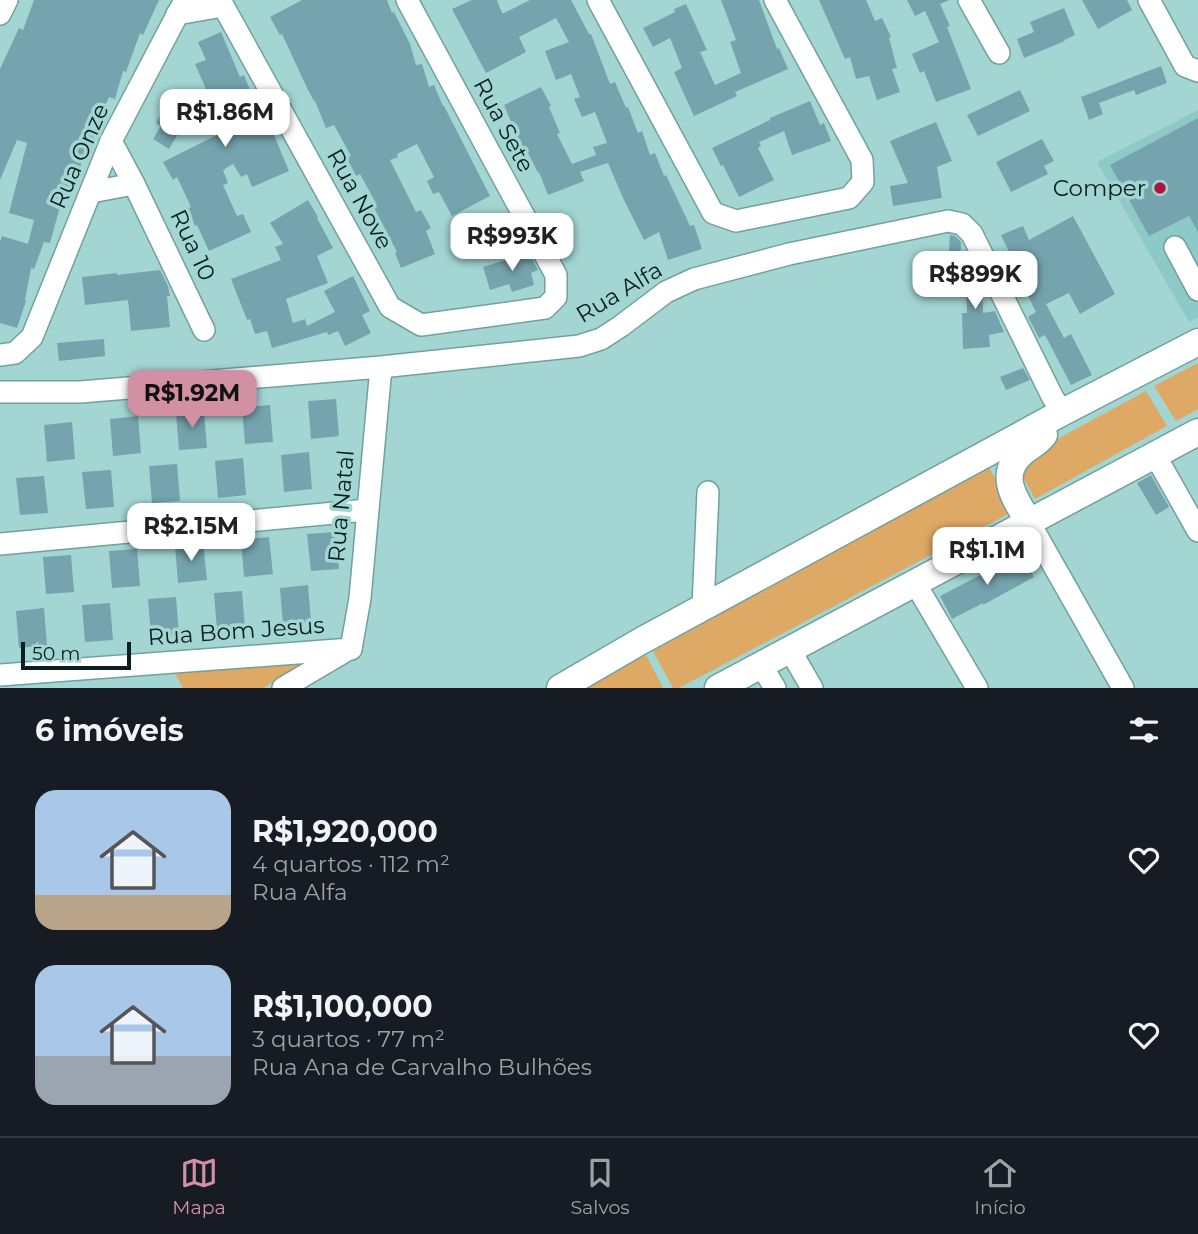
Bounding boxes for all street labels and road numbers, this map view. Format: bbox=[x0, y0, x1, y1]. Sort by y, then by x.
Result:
street label: Rua Sete bbox=[468, 73, 540, 177]
street label: Rua Onze bbox=[43, 99, 115, 213]
street label: Rua Nove bbox=[321, 144, 399, 254]
street label: Rua 10 bbox=[164, 205, 222, 285]
street label: Rua Alfa bbox=[571, 255, 667, 329]
street label: Rua Natal bbox=[322, 449, 360, 563]
street label: Rua Bom Jesus bbox=[147, 611, 325, 651]

